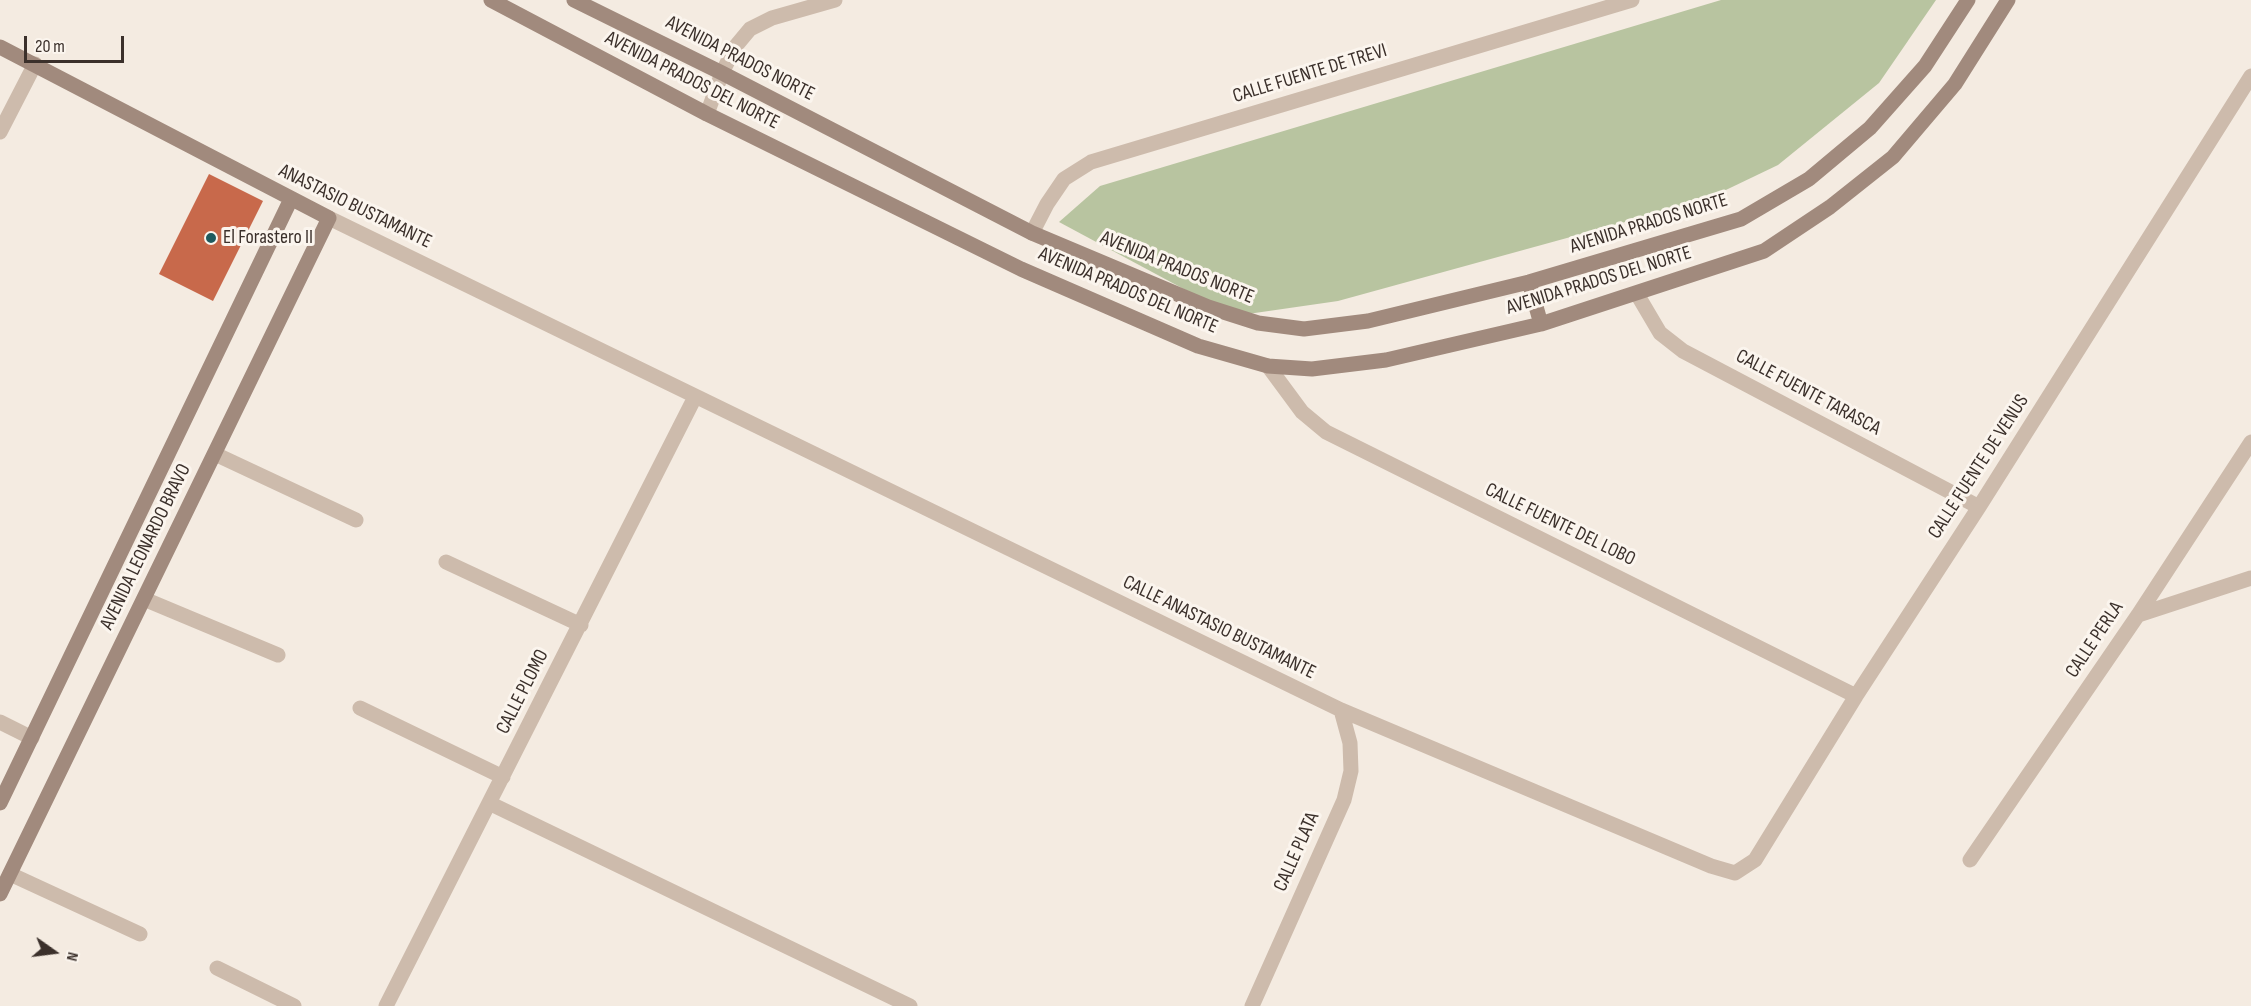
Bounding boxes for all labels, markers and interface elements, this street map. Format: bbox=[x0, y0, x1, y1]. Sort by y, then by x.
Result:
street label: AVENIDA PRADOS NORTE bbox=[662, 11, 818, 107]
scale bar bbox=[27, 24, 128, 62]
street label: AVENIDA PRADOS DEL NORTE bbox=[601, 27, 783, 135]
text: 20 m bbox=[35, 36, 65, 57]
street label: CALLE FUENTE DE TREVI bbox=[1230, 39, 1390, 109]
street label: ANASTASIO BUSTAMANTE bbox=[275, 160, 435, 254]
street label: AVENIDA PRADOS NORTE bbox=[1567, 189, 1731, 259]
place label: El Forastero II bbox=[223, 226, 313, 250]
street label: AVENIDA PRADOS NORTE bbox=[1097, 226, 1257, 310]
marker: El Forastero II bbox=[204, 231, 218, 245]
street label: AVENIDA PRADOS DEL NORTE bbox=[1504, 241, 1694, 321]
street label: AVENIDA PRADOS DEL NORTE bbox=[1035, 242, 1221, 340]
street label: CALLE FUENTE TARASCA bbox=[1732, 345, 1884, 441]
street label: CALLE FUENTE DE VENUS bbox=[1923, 390, 2035, 544]
street label: AVENIDA LEONARDO BRAVO bbox=[95, 460, 197, 634]
street label: CALLE FUENTE DEL LOBO bbox=[1481, 478, 1639, 572]
street label: CALLE ANASTASIO BUSTAMANTE bbox=[1119, 571, 1319, 685]
street label: CALLE PERLA bbox=[2061, 597, 2129, 683]
street label: CALLE PLOMO bbox=[492, 646, 554, 738]
street label: CALLE PLATA bbox=[1269, 809, 1325, 895]
north arrow bbox=[24, 922, 84, 982]
text: N bbox=[62, 950, 82, 963]

